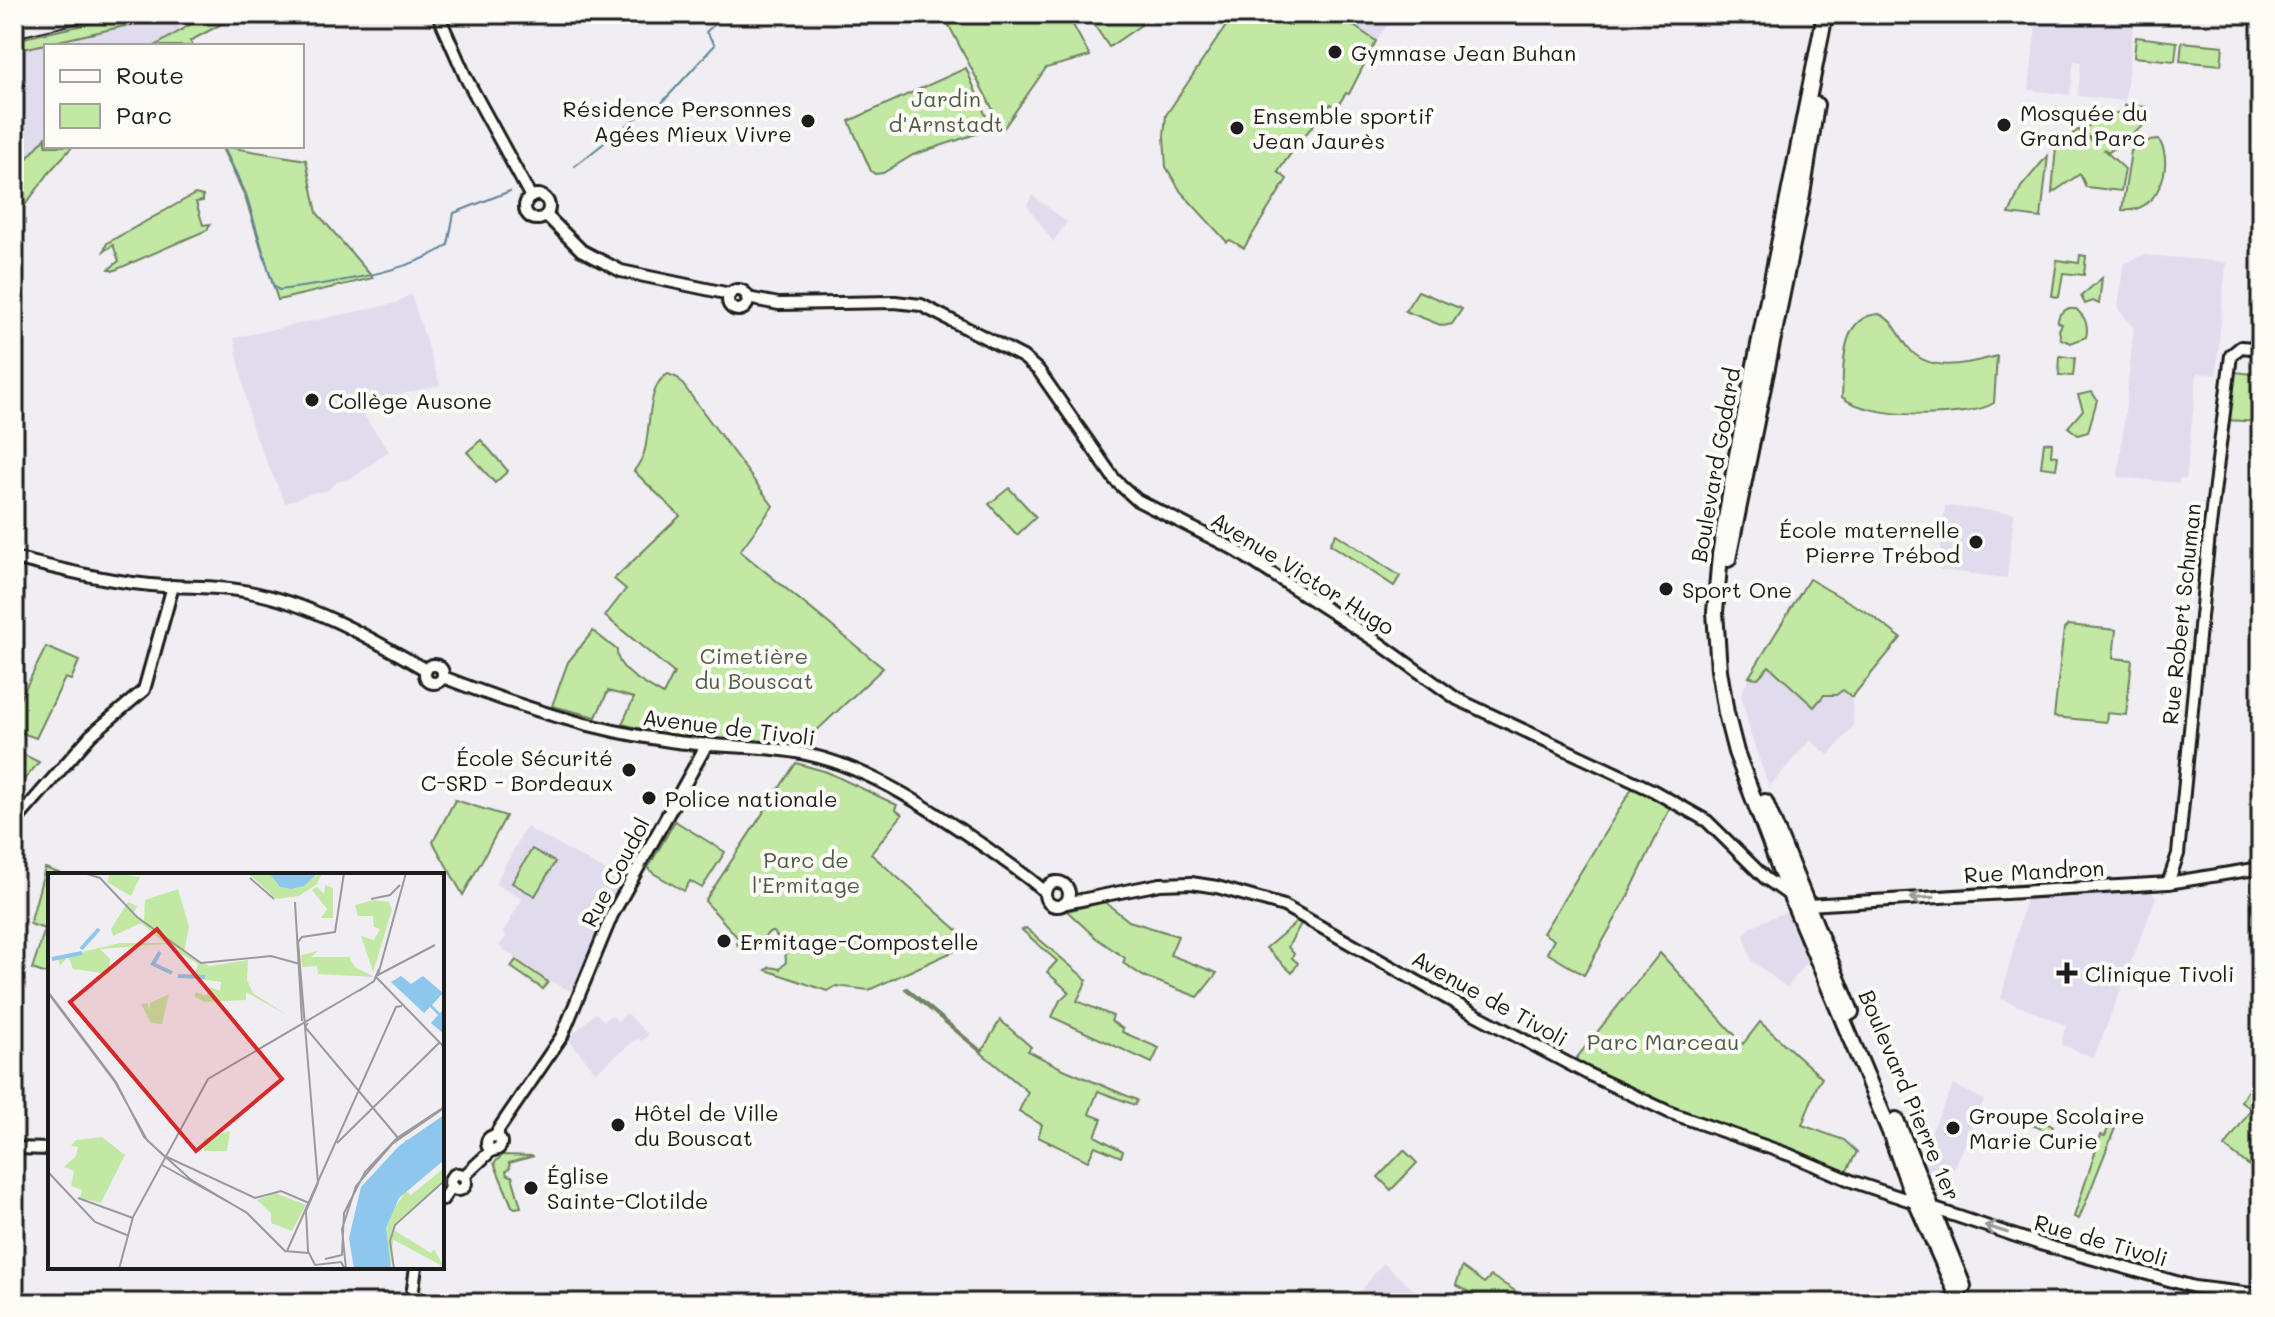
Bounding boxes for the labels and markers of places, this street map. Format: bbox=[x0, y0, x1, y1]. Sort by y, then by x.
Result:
place label: Gymnase Jean Buhan bbox=[1351, 38, 1576, 67]
marker: Gymnase Jean Buhan bbox=[1326, 43, 1344, 61]
place label: Résidence Personnes Agées Mieux Vivre bbox=[563, 94, 792, 148]
place label: Mosquée du Grand Parc bbox=[2020, 98, 2148, 152]
place label: Ensemble sportif Jean Jaurès bbox=[1253, 101, 1434, 155]
marker: Résidence Personnes Agées Mieux Vivre bbox=[799, 112, 817, 130]
marker: Mosquée du Grand Parc bbox=[1995, 116, 2013, 134]
marker: Ensemble sportif Jean Jaurès bbox=[1228, 119, 1246, 137]
place label: Collège Ausone bbox=[328, 386, 492, 415]
marker: Collège Ausone bbox=[303, 391, 321, 409]
place label: École maternelle Pierre Trébod bbox=[1779, 515, 1960, 569]
marker: École maternelle Pierre Trébod bbox=[1967, 533, 1985, 551]
place label: Sport One bbox=[1682, 575, 1792, 604]
marker: Sport One bbox=[1657, 580, 1675, 598]
place label: École Sécurité C-SRD - Bordeaux bbox=[421, 743, 613, 797]
marker: École Sécurité C-SRD - Bordeaux bbox=[620, 761, 638, 779]
place label: Police nationale bbox=[665, 784, 838, 813]
marker: Police nationale bbox=[640, 789, 658, 807]
place label: Ermitage-Compostelle bbox=[740, 927, 979, 956]
marker: Ermitage-Compostelle bbox=[715, 932, 733, 950]
place label: Clinique Tivoli bbox=[2085, 959, 2235, 988]
marker: Clinique Tivoli bbox=[2056, 962, 2078, 984]
place label: Hôtel de Ville du Bouscat bbox=[634, 1098, 779, 1152]
place label: Groupe Scolaire Marie Curie bbox=[1969, 1101, 2145, 1155]
marker: Hôtel de Ville du Bouscat bbox=[609, 1116, 627, 1134]
marker: Groupe Scolaire Marie Curie bbox=[1944, 1119, 1962, 1137]
place label: Église Sainte-Clotilde bbox=[547, 1161, 708, 1215]
marker: Église Sainte-Clotilde bbox=[522, 1179, 540, 1197]

